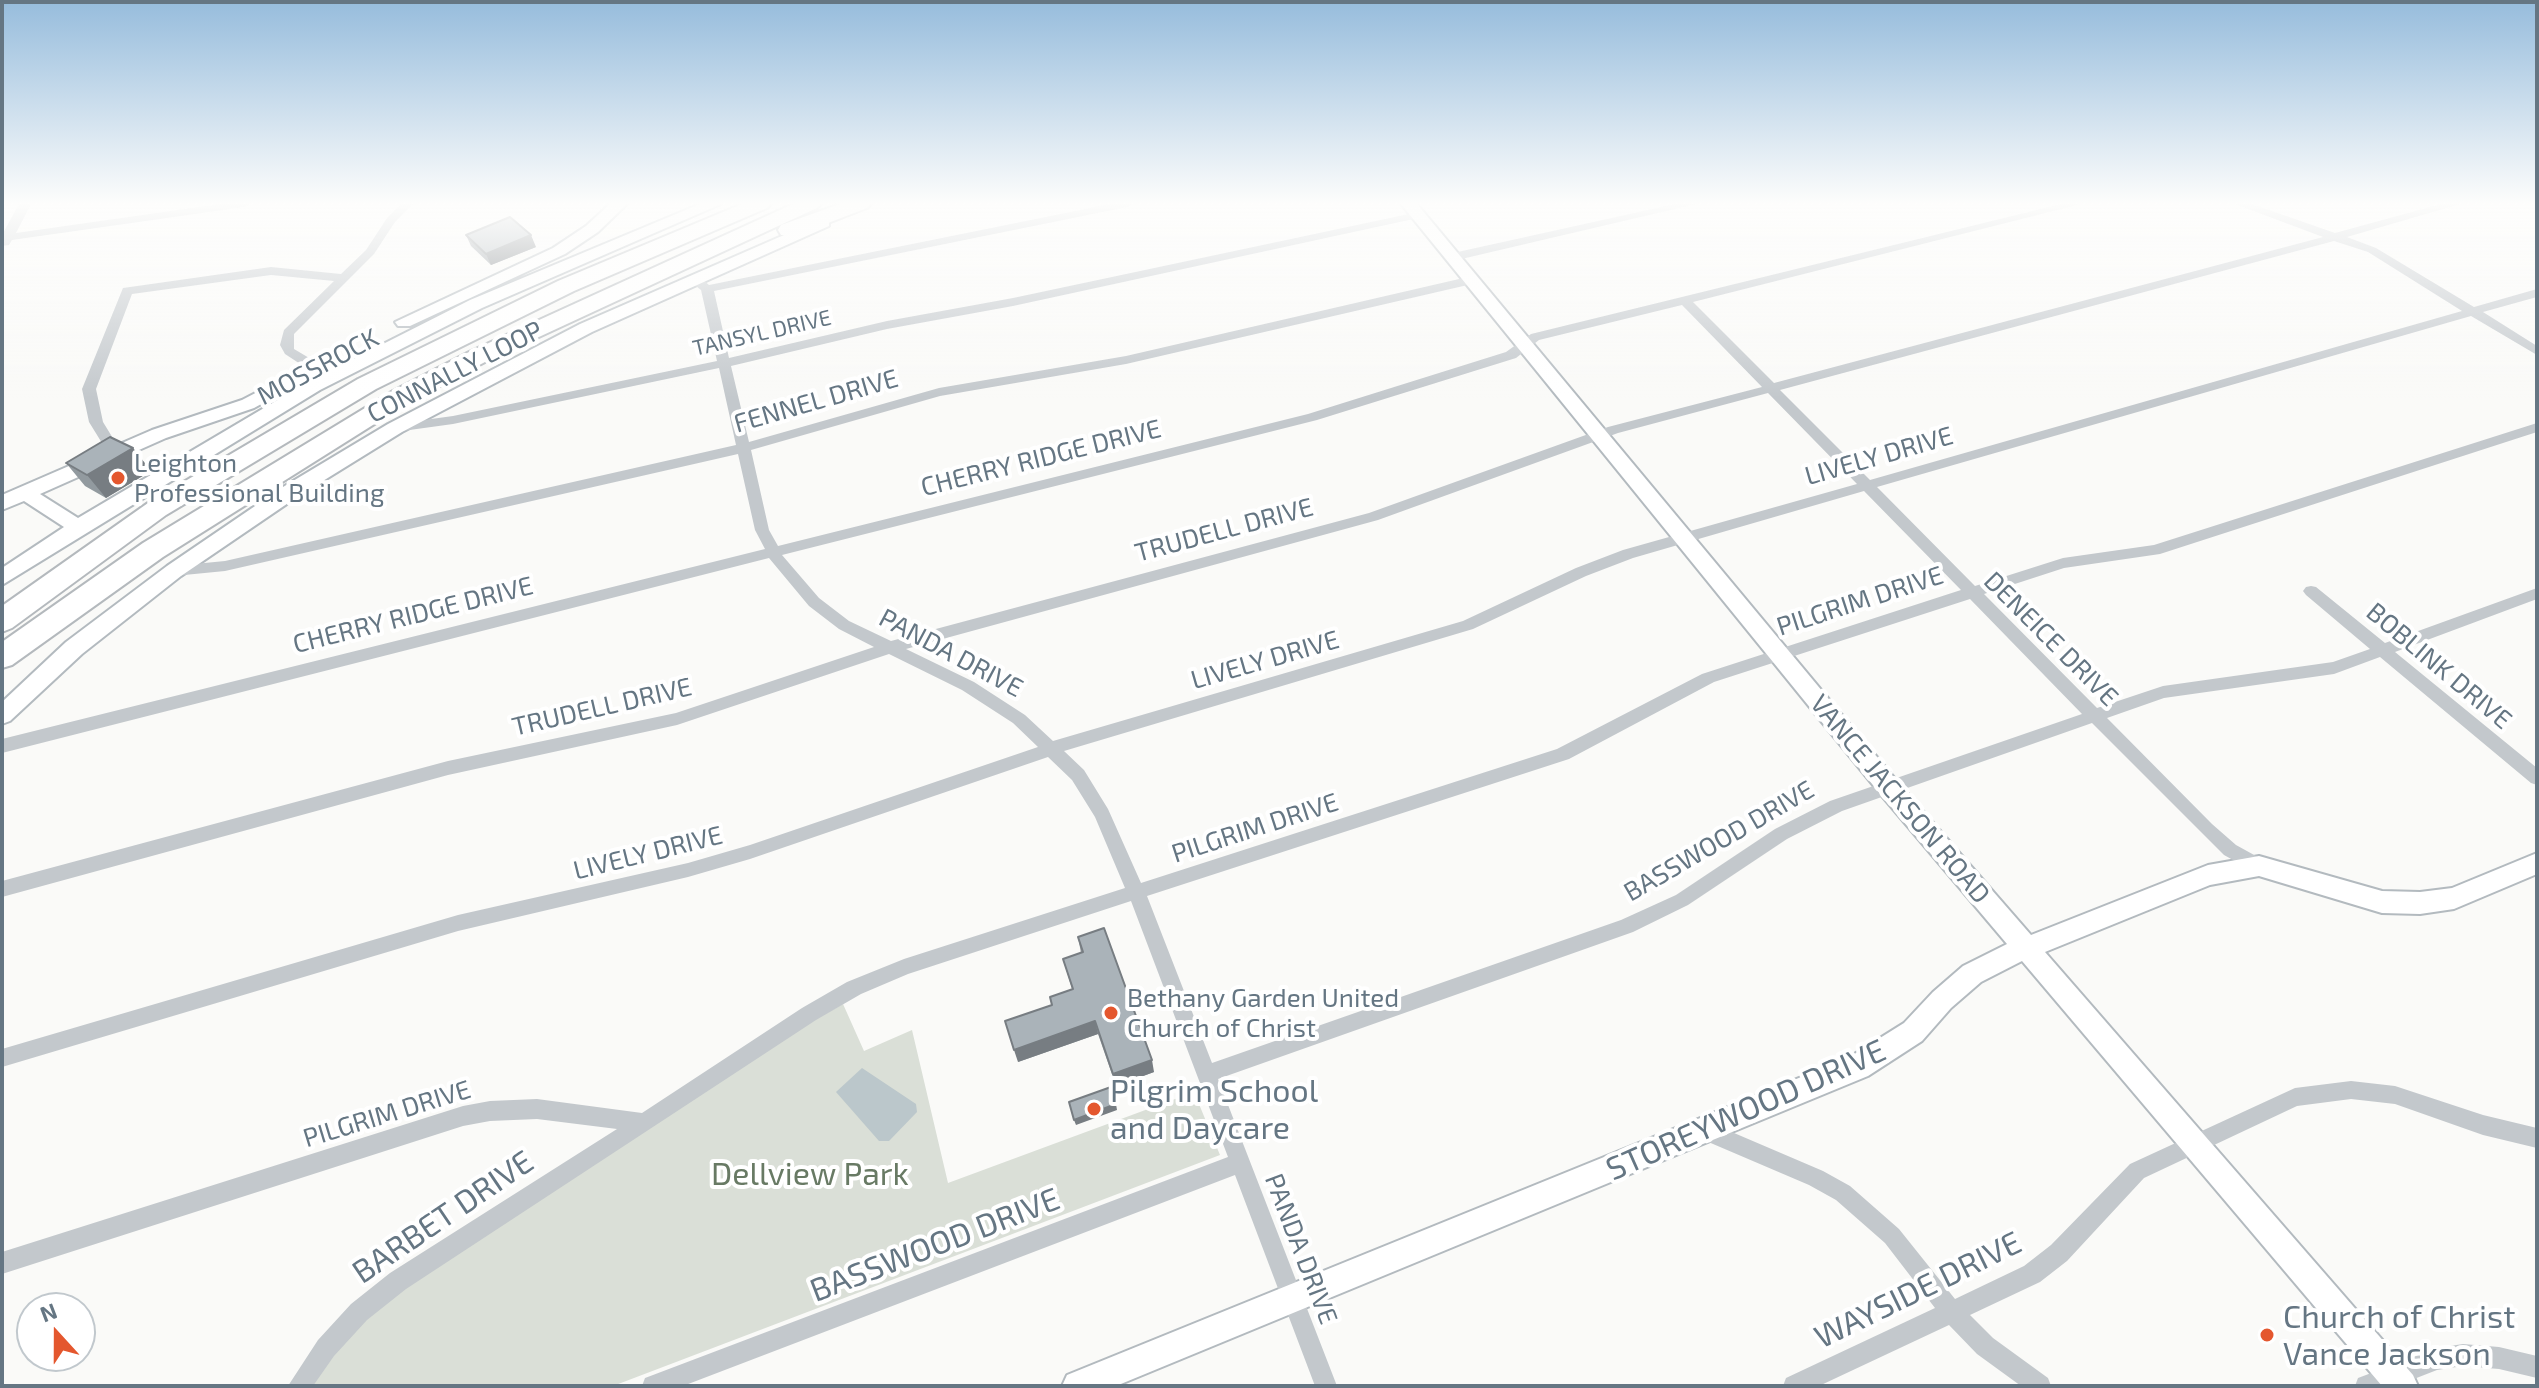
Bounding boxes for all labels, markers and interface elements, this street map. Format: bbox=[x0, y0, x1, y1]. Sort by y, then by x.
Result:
street label: TANSYL DRIVE bbox=[690, 304, 834, 362]
street label: CONNALLY LOOP bbox=[362, 314, 548, 430]
street label: MOSSROCK bbox=[252, 322, 384, 412]
street label: FENNEL DRIVE bbox=[730, 363, 902, 439]
street label: CHERRY RIDGE DRIVE bbox=[918, 413, 1164, 503]
street label: LIVELY DRIVE bbox=[1801, 420, 1957, 492]
place label: Leighton Professional Building bbox=[134, 447, 384, 508]
marker: Leighton Professional Building bbox=[109, 469, 127, 487]
street label: TRUDELL DRIVE bbox=[1131, 491, 1317, 569]
street label: PILGRIM DRIVE bbox=[1773, 559, 1947, 643]
street label: DENEICE DRIVE bbox=[1977, 565, 2125, 713]
street label: CHERRY RIDGE DRIVE bbox=[290, 570, 536, 660]
street label: BOBLINK DRIVE bbox=[2360, 596, 2518, 736]
street label: PANDA DRIVE bbox=[874, 602, 1028, 704]
street label: LIVELY DRIVE bbox=[1187, 624, 1343, 696]
street label: TRUDELL DRIVE bbox=[509, 671, 695, 743]
street label: VANCE JACKSON ROAD bbox=[1804, 688, 1996, 910]
street label: BASSWOOD DRIVE bbox=[1618, 774, 1820, 908]
street label: PILGRIM DRIVE bbox=[1168, 786, 1342, 870]
street label: LIVELY DRIVE bbox=[570, 819, 726, 887]
place label: Bethany Garden United Church of Christ bbox=[1127, 982, 1399, 1044]
marker: Bethany Garden United Church of Christ bbox=[1102, 1004, 1120, 1022]
street label: STOREYWOOD DRIVE bbox=[1600, 1031, 1892, 1189]
place label: Pilgrim School and Daycare bbox=[1110, 1072, 1318, 1147]
street label: PILGRIM DRIVE bbox=[300, 1074, 474, 1154]
marker: Pilgrim School and Daycare bbox=[1085, 1100, 1103, 1118]
street label: BARBET DRIVE bbox=[345, 1142, 541, 1292]
park label: Dellview Park bbox=[711, 1155, 909, 1193]
street label: PANDA DRIVE bbox=[1258, 1169, 1344, 1329]
street label: BASSWOOD DRIVE bbox=[805, 1180, 1065, 1310]
street label: WAYSIDE DRIVE bbox=[1808, 1223, 2028, 1357]
north arrow bbox=[16, 1292, 96, 1372]
text: N bbox=[36, 1296, 60, 1326]
place label: Church of Christ Vance Jackson bbox=[2283, 1298, 2515, 1373]
marker: Church of Christ Vance Jackson bbox=[2258, 1326, 2276, 1344]

